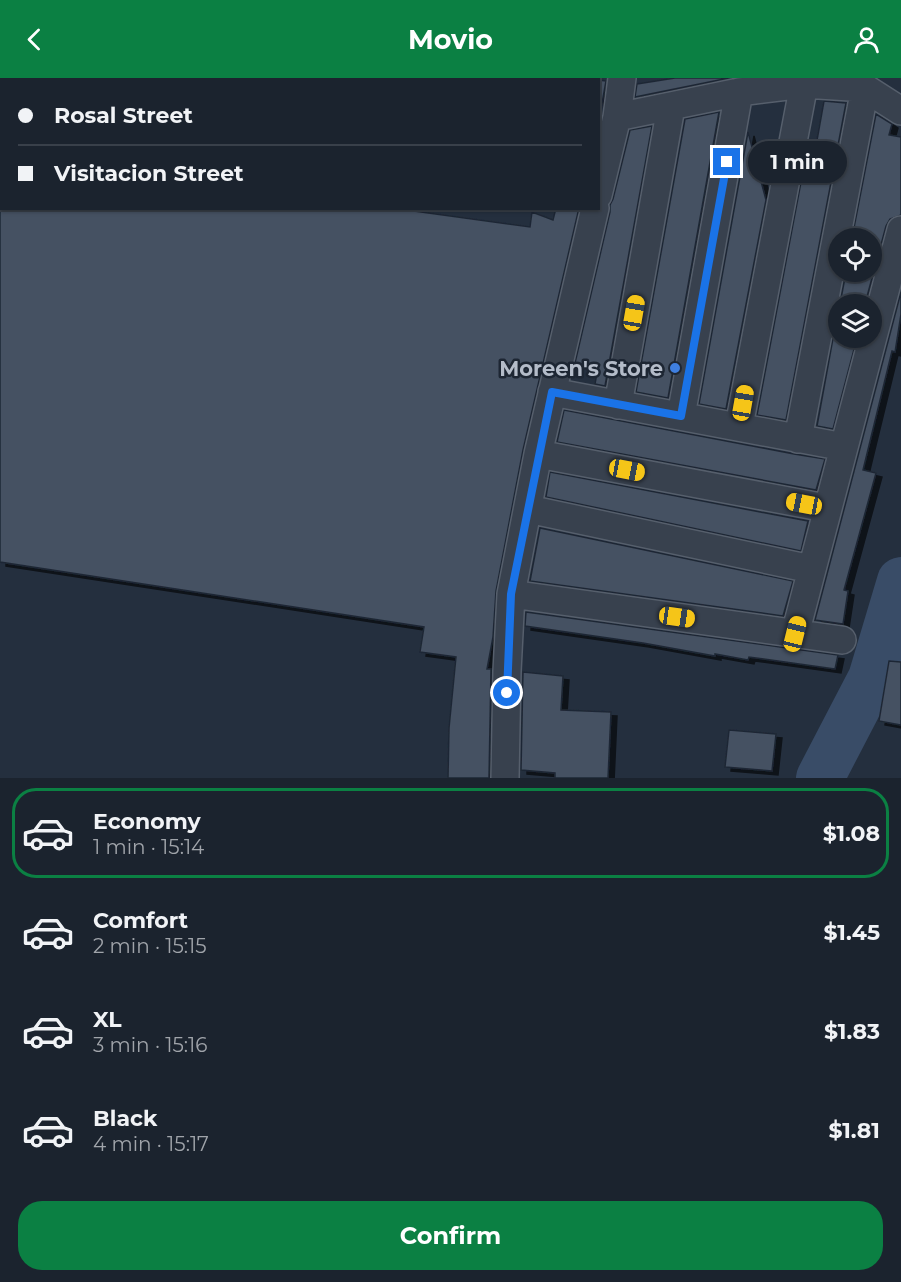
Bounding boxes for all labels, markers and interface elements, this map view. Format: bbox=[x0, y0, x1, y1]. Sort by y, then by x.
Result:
icon: back bbox=[18, 23, 51, 56]
text: Movio bbox=[408, 23, 493, 56]
icon: person bbox=[850, 23, 883, 56]
text: Rosal Street bbox=[54, 102, 193, 129]
callout: 1 min bbox=[748, 141, 847, 183]
route end bbox=[713, 148, 740, 175]
text: 1 min bbox=[770, 150, 825, 174]
text: Visitacion Street bbox=[54, 160, 244, 187]
map controls bbox=[828, 228, 882, 348]
button: locate bbox=[828, 228, 882, 282]
car bbox=[622, 294, 646, 332]
button: layers bbox=[828, 294, 882, 348]
place label: Moreen's Store bbox=[499, 356, 663, 381]
marker: Moreen's Store bbox=[668, 361, 682, 375]
car bbox=[731, 384, 755, 422]
car bbox=[608, 458, 646, 482]
car bbox=[785, 492, 823, 516]
car bbox=[658, 606, 696, 628]
car bbox=[782, 614, 808, 654]
route start bbox=[493, 679, 520, 706]
icon: car bbox=[21, 806, 75, 860]
text: Economy bbox=[93, 808, 201, 835]
text: $1.08 bbox=[823, 820, 880, 847]
text: 1 min · 15:14 bbox=[93, 835, 204, 859]
icon: car bbox=[21, 905, 75, 959]
text: Comfort bbox=[93, 907, 188, 934]
text: $1.45 bbox=[824, 919, 880, 946]
text: 2 min · 15:15 bbox=[93, 934, 207, 958]
icon: car bbox=[21, 1004, 75, 1058]
text: XL bbox=[93, 1006, 122, 1033]
text: $1.83 bbox=[824, 1018, 880, 1045]
text: 3 min · 15:16 bbox=[93, 1033, 207, 1057]
icon: car bbox=[21, 1103, 75, 1157]
text: Black bbox=[93, 1105, 157, 1132]
text: $1.81 bbox=[828, 1117, 880, 1144]
text: 4 min · 15:17 bbox=[93, 1132, 209, 1156]
button: Confirm bbox=[18, 1201, 883, 1270]

